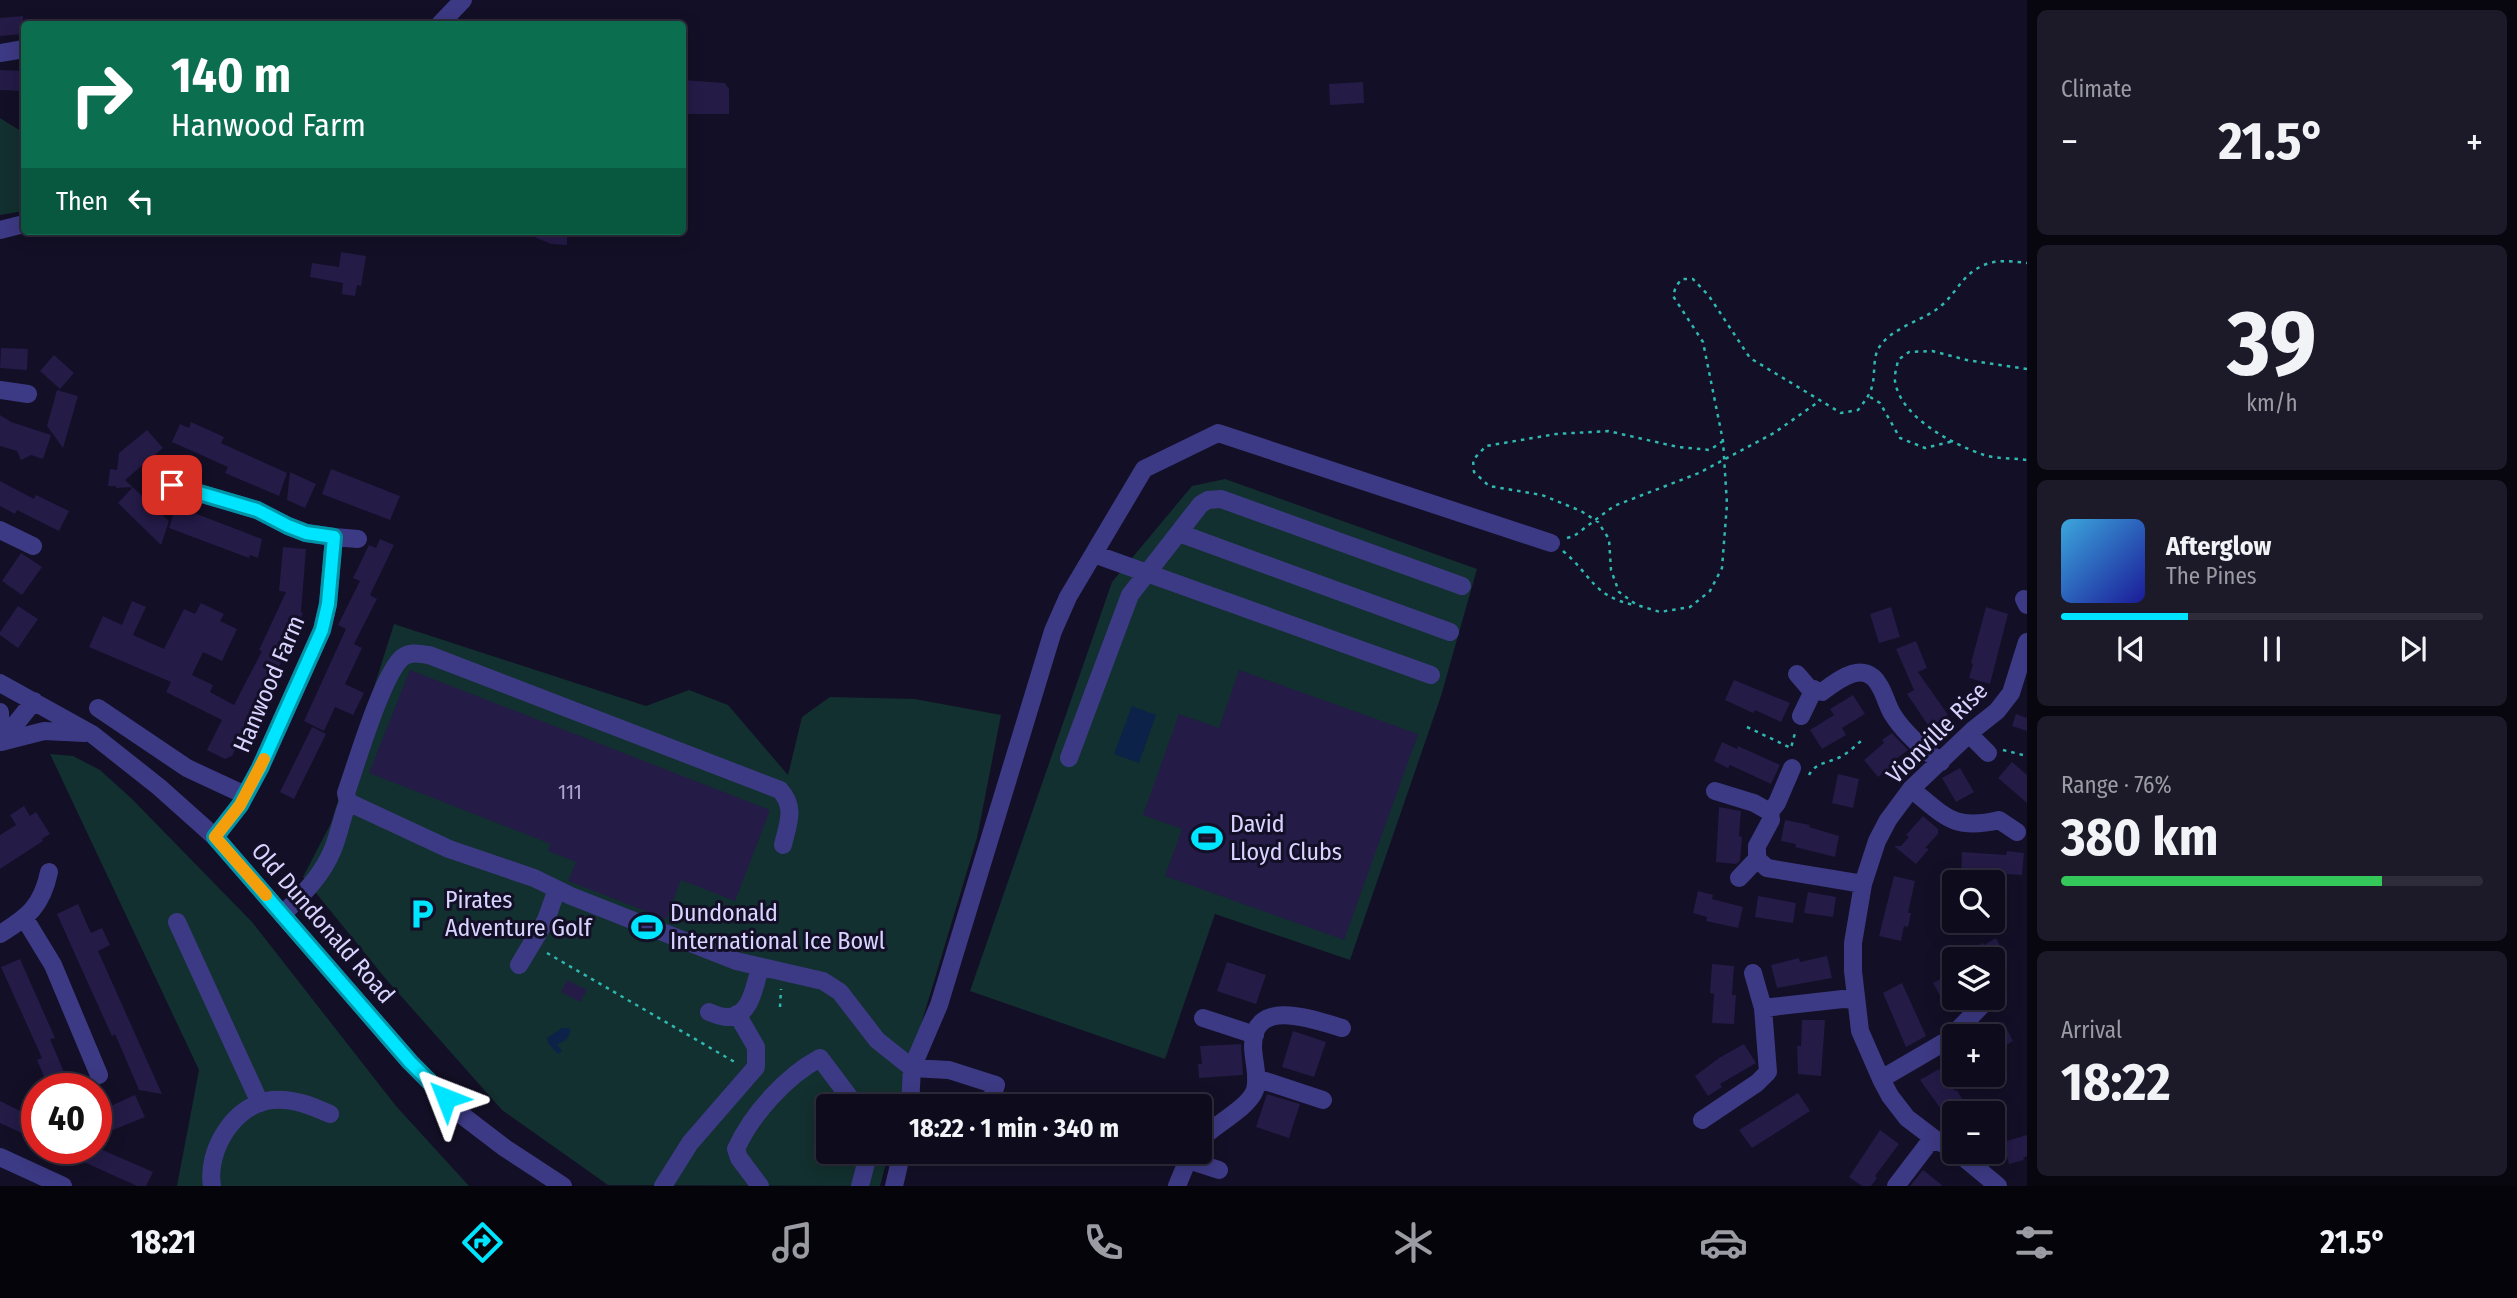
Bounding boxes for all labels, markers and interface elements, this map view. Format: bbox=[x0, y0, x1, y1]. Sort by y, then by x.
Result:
text: 140 m bbox=[171, 46, 291, 105]
icon: right bbox=[56, 49, 147, 140]
text: Climate bbox=[2061, 75, 2132, 103]
text: Hanwood Farm bbox=[171, 106, 366, 144]
text: 21.5° bbox=[2218, 110, 2325, 173]
text: − bbox=[2061, 119, 2078, 165]
text: + bbox=[2466, 119, 2483, 165]
icon: left bbox=[122, 182, 160, 220]
text: Then bbox=[56, 186, 108, 217]
text: 39 bbox=[2227, 289, 2317, 398]
text: km/h bbox=[2246, 389, 2298, 417]
pin bbox=[142, 455, 202, 515]
icon: arrive bbox=[153, 466, 191, 504]
text: Afterglow bbox=[2166, 531, 2271, 562]
text: The Pines bbox=[2166, 562, 2257, 590]
street label: Hanwood Farm bbox=[228, 611, 310, 757]
icon: previous bbox=[2112, 630, 2150, 668]
icon: pause bbox=[2253, 630, 2291, 668]
icon: next bbox=[2394, 630, 2432, 668]
street label: Vionville Rise bbox=[1881, 677, 1993, 789]
text: Range · 76% bbox=[2061, 771, 2172, 799]
house number: 111 bbox=[558, 779, 582, 805]
text: 380 km bbox=[2061, 806, 2218, 869]
place label: David Lloyd Clubs bbox=[1230, 810, 1342, 866]
sports icon: David Lloyd Clubs bbox=[1190, 821, 1224, 855]
street label: Old Dundonald Road bbox=[246, 837, 400, 1009]
map controls bbox=[1942, 870, 2005, 1164]
button: search bbox=[1942, 870, 2005, 933]
place label: Pirates Adventure Golf bbox=[445, 886, 593, 942]
parking icon: Pirates Adventure Golf bbox=[405, 897, 439, 931]
place label: Dundonald International Ice Bowl bbox=[670, 899, 885, 955]
sports icon: Dundonald International Ice Bowl bbox=[630, 910, 664, 944]
button: layers bbox=[1942, 947, 2005, 1010]
text: Arrival bbox=[2061, 1016, 2122, 1044]
button: + bbox=[1942, 1024, 2005, 1087]
text: 18:22 bbox=[2061, 1051, 2171, 1114]
position arrow bbox=[409, 1061, 483, 1135]
speed limit sign: 40 bbox=[21, 1073, 112, 1164]
button: − bbox=[1942, 1101, 2005, 1164]
text: 18:22 · 1 min · 340 m bbox=[909, 1113, 1119, 1144]
icon: directions bbox=[458, 1218, 507, 1267]
icon: music bbox=[768, 1218, 817, 1267]
icon: phone bbox=[1079, 1218, 1128, 1267]
icon: climate bbox=[1389, 1218, 1438, 1267]
icon: car bbox=[1699, 1218, 1748, 1267]
icon: filters bbox=[2010, 1218, 2059, 1267]
text: 18:21 bbox=[131, 1223, 196, 1261]
text: 21.5° bbox=[2320, 1223, 2386, 1261]

